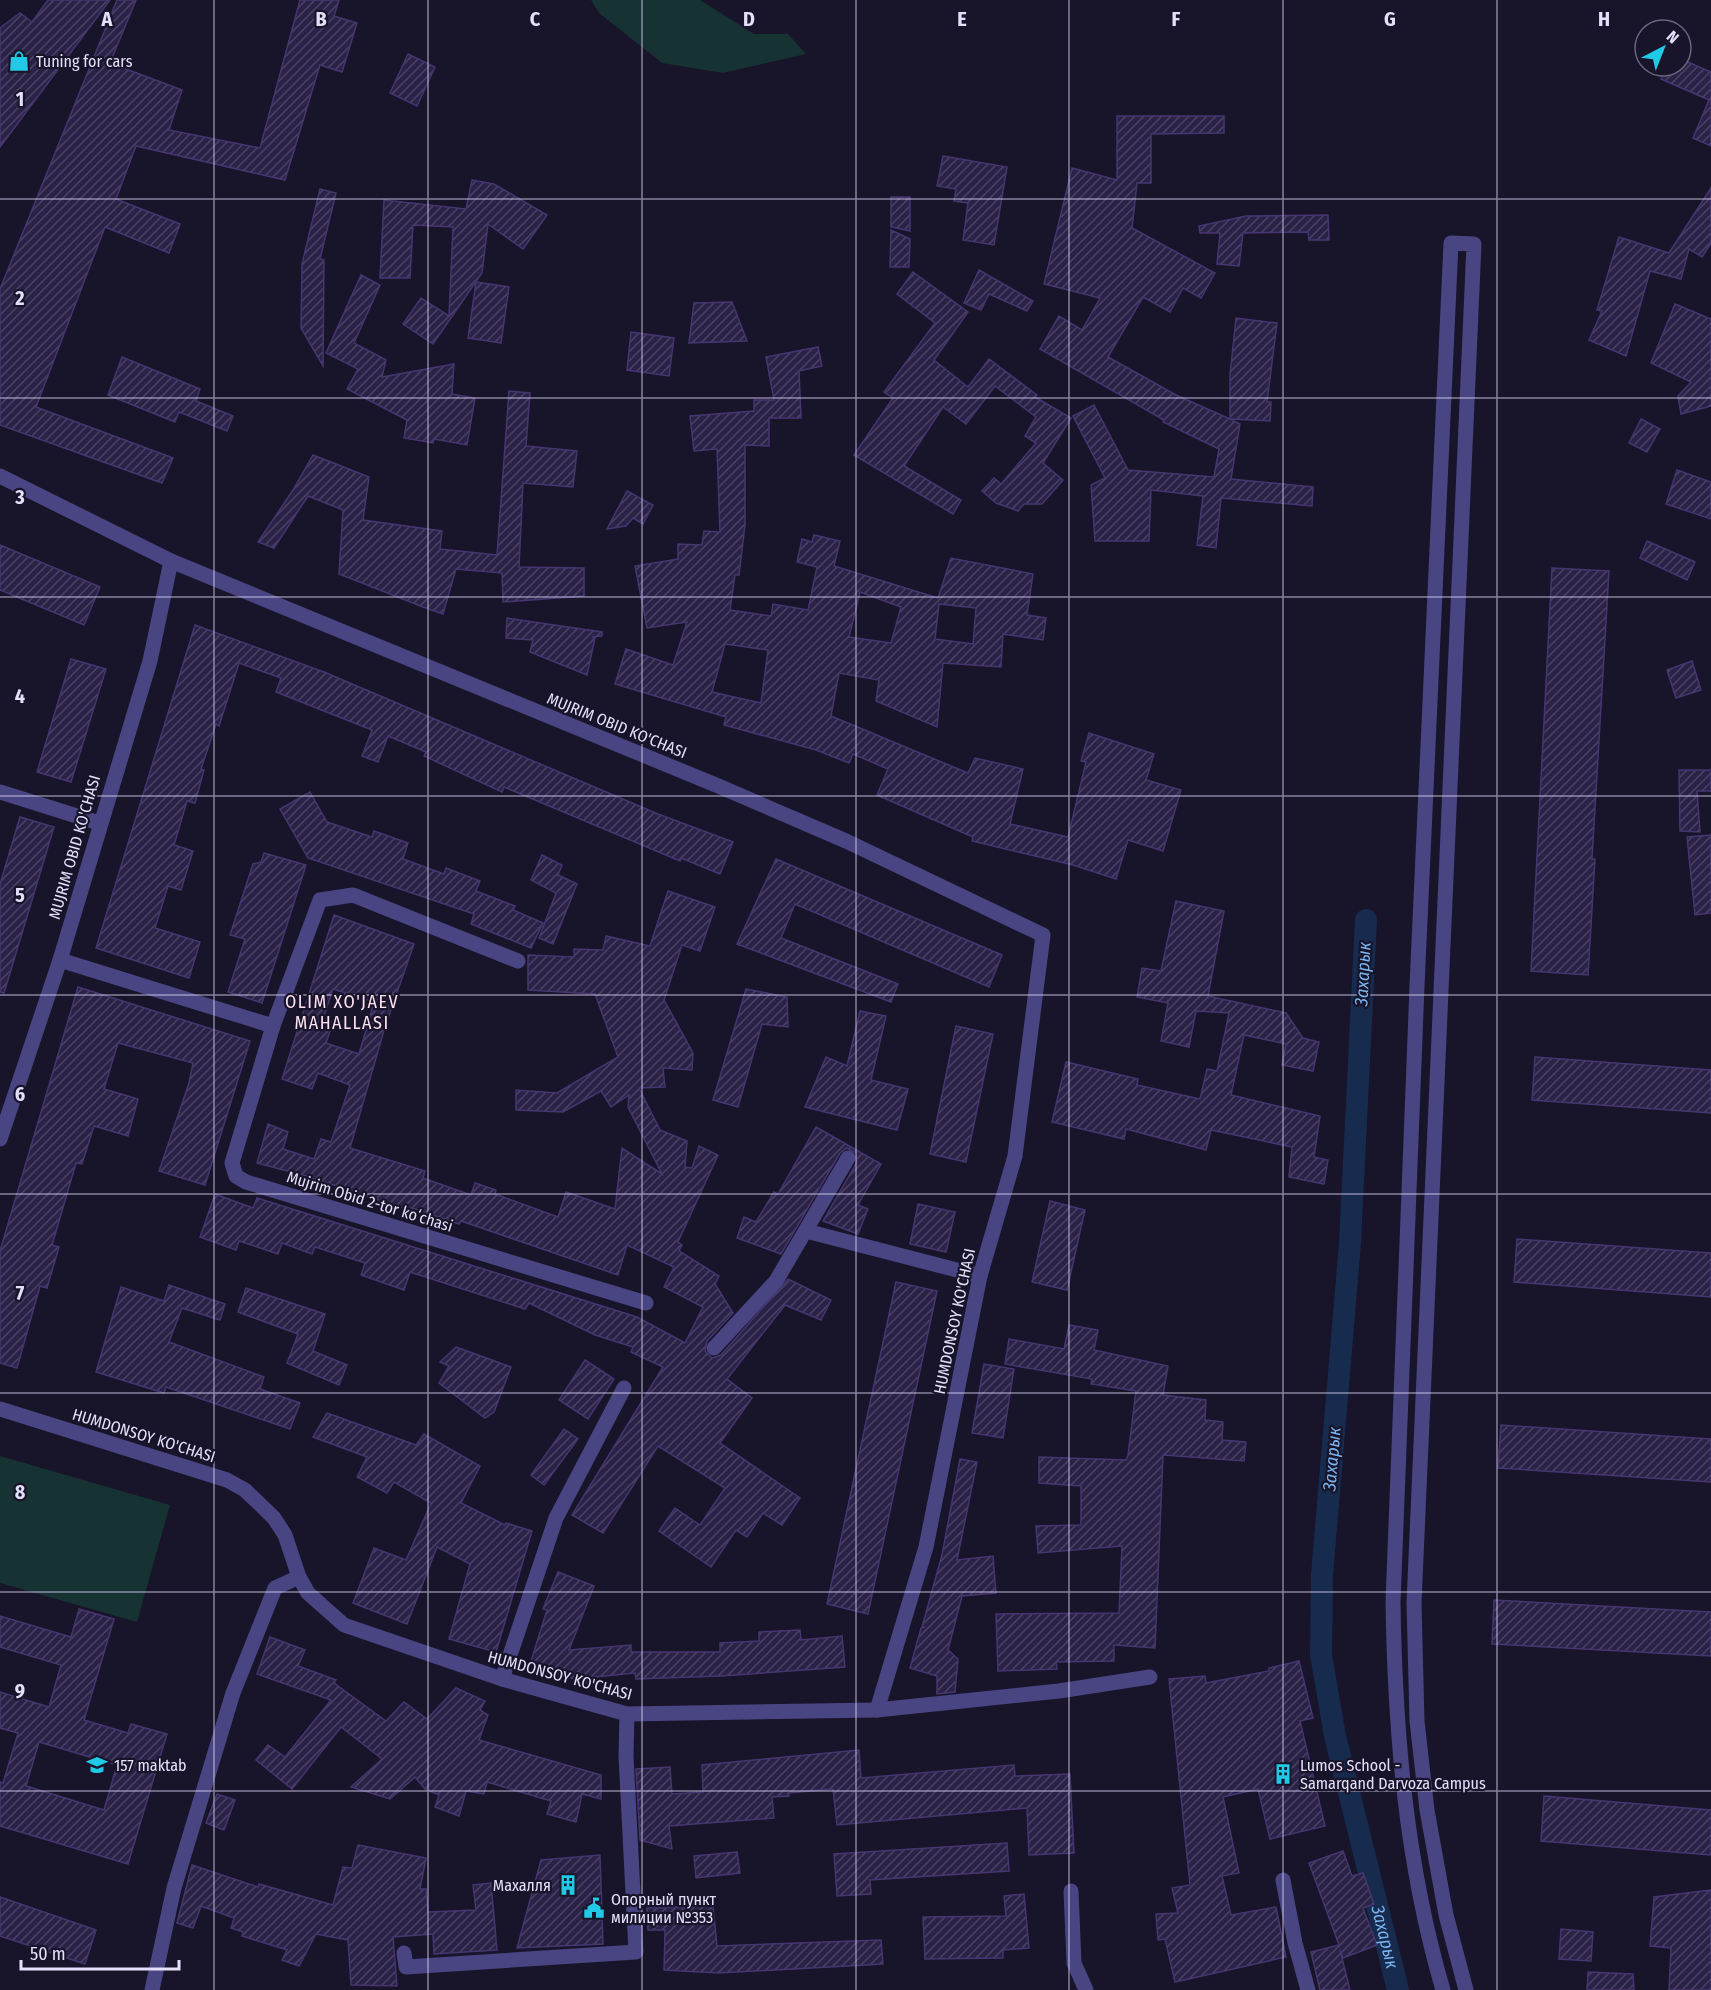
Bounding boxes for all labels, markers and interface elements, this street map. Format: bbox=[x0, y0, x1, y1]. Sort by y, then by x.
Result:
text: A bbox=[101, 7, 114, 31]
text: B bbox=[315, 7, 327, 31]
text: C bbox=[530, 7, 541, 31]
text: D bbox=[743, 7, 755, 31]
text: E bbox=[957, 7, 967, 31]
text: F bbox=[1172, 7, 1181, 31]
text: G bbox=[1384, 7, 1396, 31]
text: H bbox=[1598, 7, 1610, 31]
north arrow bbox=[1633, 18, 1693, 78]
text: N bbox=[1663, 27, 1683, 47]
shop icon: Tuning for cars bbox=[7, 49, 31, 73]
place label: Tuning for cars bbox=[36, 52, 133, 71]
text: 1 bbox=[16, 87, 24, 111]
text: 2 bbox=[14, 286, 25, 310]
text: 3 bbox=[14, 485, 25, 509]
text: 4 bbox=[15, 684, 25, 708]
street label: MUJRIM OBID KO'CHASI bbox=[544, 689, 689, 762]
street label: MUJRIM OBID KO'CHASI bbox=[45, 773, 104, 921]
text: 5 bbox=[15, 883, 25, 907]
water label: Захарык bbox=[1350, 941, 1376, 1008]
district label: OLIM XO'JAEV MAHALLASI bbox=[285, 991, 399, 1034]
text: 6 bbox=[15, 1082, 25, 1106]
street label: Mujrim Obid 2-tor koʻchasi bbox=[285, 1167, 455, 1236]
street label: HUMDONSOY KO'CHASI bbox=[930, 1246, 979, 1396]
text: 7 bbox=[16, 1281, 25, 1305]
street label: HUMDONSOY KO'CHASI bbox=[70, 1405, 218, 1466]
water label: Захарык bbox=[1318, 1426, 1346, 1493]
text: 8 bbox=[15, 1480, 26, 1504]
street label: HUMDONSOY KO'CHASI bbox=[486, 1647, 634, 1704]
text: 9 bbox=[15, 1679, 25, 1703]
school or university icon: 157 maktab bbox=[85, 1753, 109, 1777]
place label: 157 maktab bbox=[114, 1756, 187, 1775]
place label: Lumos School - Samarqand Darvoza Campus bbox=[1300, 1756, 1486, 1793]
building icon: Lumos School - Samarqand Darvoza Campus bbox=[1271, 1762, 1295, 1786]
building icon: Махалля bbox=[556, 1873, 580, 1897]
place label: Махалля bbox=[493, 1876, 551, 1895]
place label: Опорный пункт милиции №353 bbox=[611, 1890, 717, 1927]
public building icon: Опорный пункт милиции №353 bbox=[582, 1896, 606, 1920]
water label: Захарык bbox=[1366, 1902, 1403, 1971]
scale bar bbox=[21, 1933, 178, 1971]
text: 50 m bbox=[30, 1943, 66, 1965]

